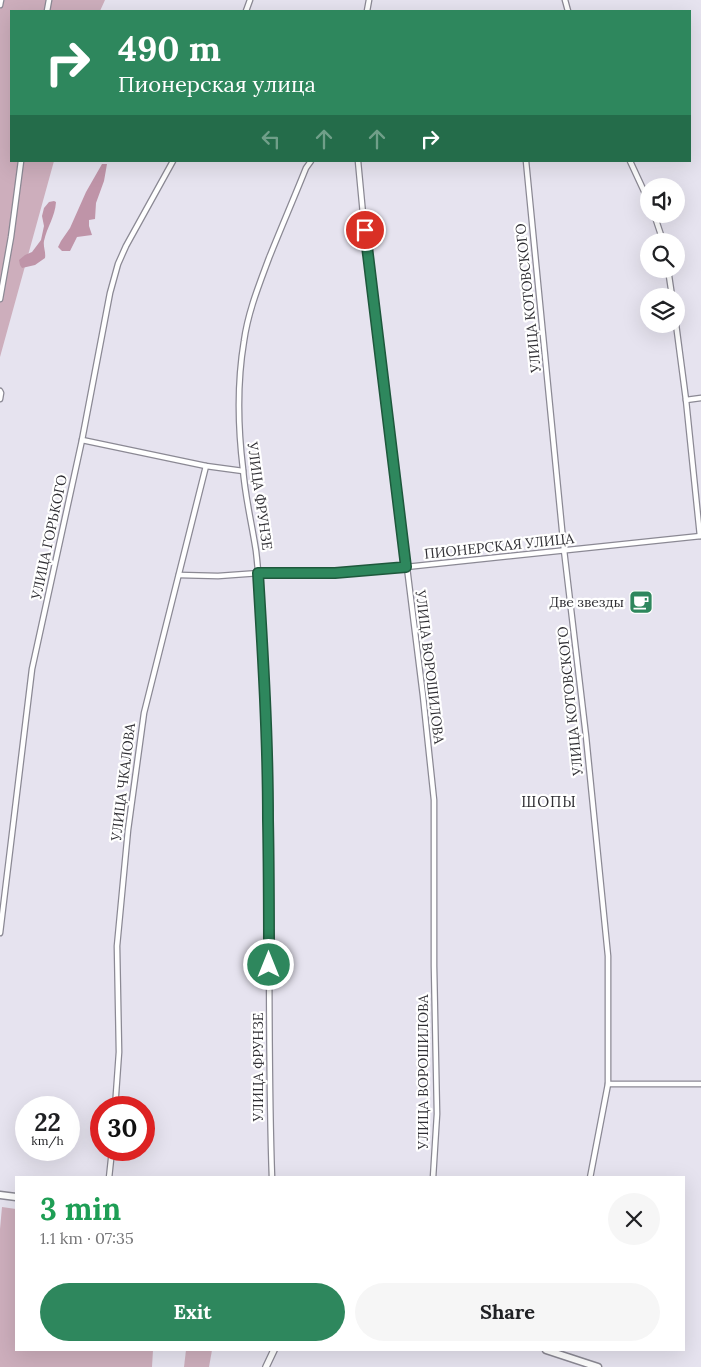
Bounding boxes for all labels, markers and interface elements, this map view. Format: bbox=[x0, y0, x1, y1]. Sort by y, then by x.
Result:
text: 490 m bbox=[118, 26, 221, 71]
icon: right bbox=[35, 30, 100, 95]
text: Пионерская улица bbox=[118, 70, 316, 98]
icon: left bbox=[257, 125, 285, 153]
icon: ahead bbox=[310, 125, 338, 153]
icon: ahead bbox=[363, 125, 391, 153]
icon: right bbox=[416, 125, 444, 153]
map controls bbox=[640, 178, 685, 333]
button: sound bbox=[640, 178, 685, 223]
pin bbox=[344, 209, 386, 251]
icon: arrive bbox=[351, 216, 379, 244]
street label: УЛИЦА КОТОВСКОГО bbox=[511, 223, 545, 374]
button: search bbox=[640, 233, 685, 278]
button: layers bbox=[640, 288, 685, 333]
street label: УЛИЦА ФРУНЗЕ bbox=[243, 440, 277, 551]
street label: УЛИЦА ГОРЬКОГО bbox=[27, 473, 71, 602]
street label: ПИОНЕРСКАЯ УЛИЦА bbox=[423, 529, 575, 563]
street label: УЛИЦА ВОРОШИЛОВА bbox=[412, 588, 448, 745]
cafe icon: Две звезды bbox=[628, 589, 654, 615]
place label: Две звезды bbox=[549, 593, 624, 611]
street label: УЛИЦА КОТОВСКОГО bbox=[553, 626, 587, 777]
street label: УЛИЦА ЧКАЛОВА bbox=[107, 722, 139, 843]
district label: ШОПЫ bbox=[521, 792, 577, 811]
position arrow bbox=[242, 938, 294, 990]
street label: УЛИЦА ВОРОШИЛОВА bbox=[414, 994, 432, 1150]
street label: УЛИЦА ФРУНЗЕ bbox=[249, 1012, 267, 1122]
speed limit sign: 30 bbox=[90, 1096, 155, 1161]
text: 22 bbox=[34, 1106, 61, 1138]
text: km/h bbox=[31, 1133, 64, 1148]
text: 3 min bbox=[40, 1190, 121, 1228]
button: close bbox=[608, 1193, 660, 1245]
text: 1.1 km · 07:35 bbox=[40, 1228, 134, 1248]
button: Exit bbox=[40, 1283, 345, 1341]
button: Share bbox=[355, 1283, 660, 1341]

